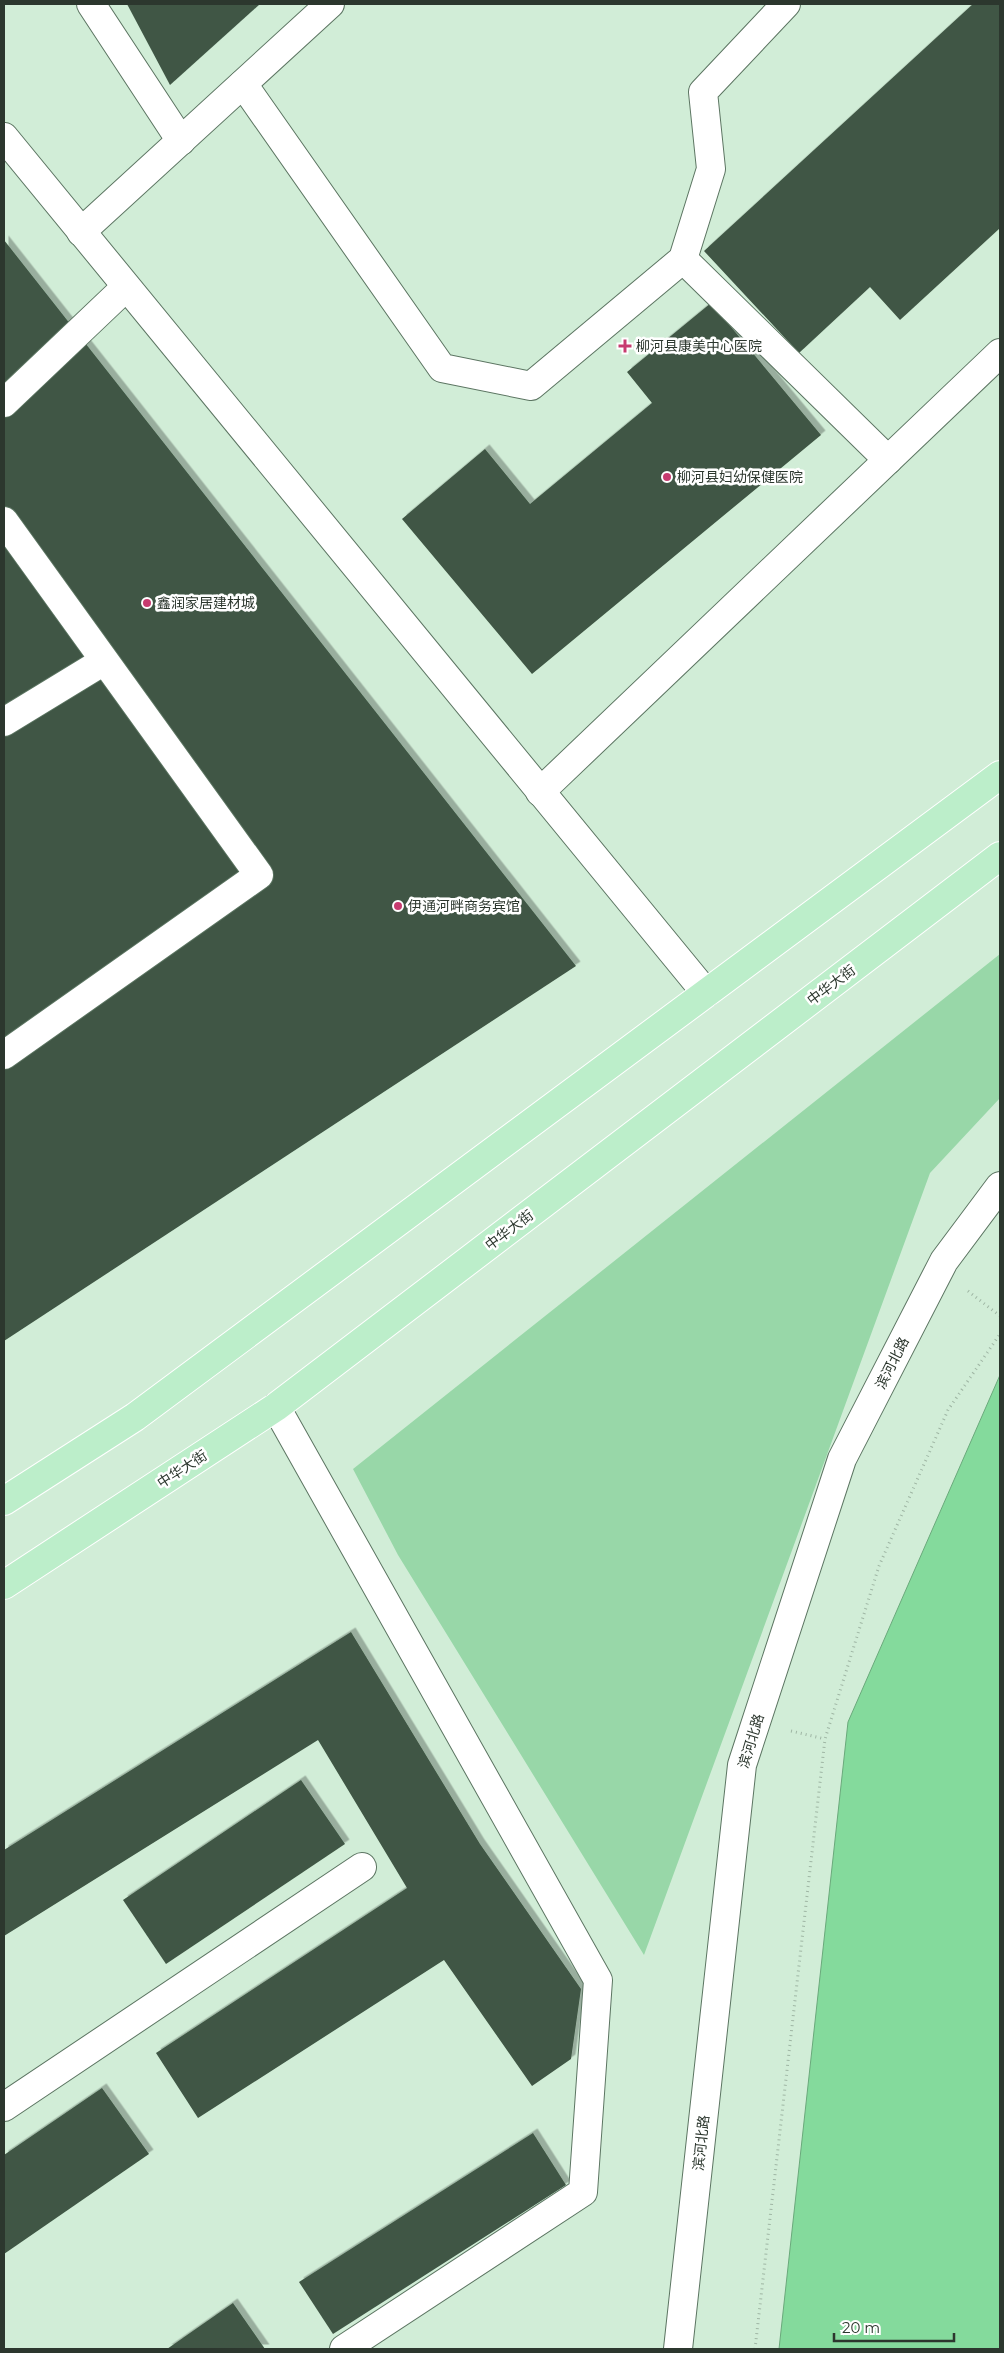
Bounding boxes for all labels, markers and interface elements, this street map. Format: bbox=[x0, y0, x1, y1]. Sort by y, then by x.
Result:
place label: 柳河县康美中心医院 bbox=[636, 337, 762, 355]
marker: 柳河县康美中心医院 bbox=[618, 339, 632, 353]
place label: 柳河县妇幼保健医院 bbox=[677, 468, 803, 486]
marker: 柳河县妇幼保健医院 bbox=[661, 471, 673, 483]
place label: 鑫润家居建材城 bbox=[157, 594, 255, 612]
marker: 鑫润家居建材城 bbox=[141, 597, 153, 609]
place label: 伊通河畔商务宾馆 bbox=[408, 897, 520, 915]
marker: 伊通河畔商务宾馆 bbox=[392, 900, 404, 912]
street label: 中华大街 bbox=[803, 961, 859, 1009]
street label: 中华大街 bbox=[481, 1206, 537, 1254]
street label: 滨河北路 bbox=[871, 1334, 913, 1392]
street label: 中华大街 bbox=[154, 1446, 210, 1492]
street label: 滨河北路 bbox=[734, 1712, 768, 1770]
street label: 滨河北路 bbox=[689, 2114, 713, 2172]
scale bar bbox=[834, 2310, 954, 2342]
text: 20 m bbox=[842, 2318, 880, 2337]

